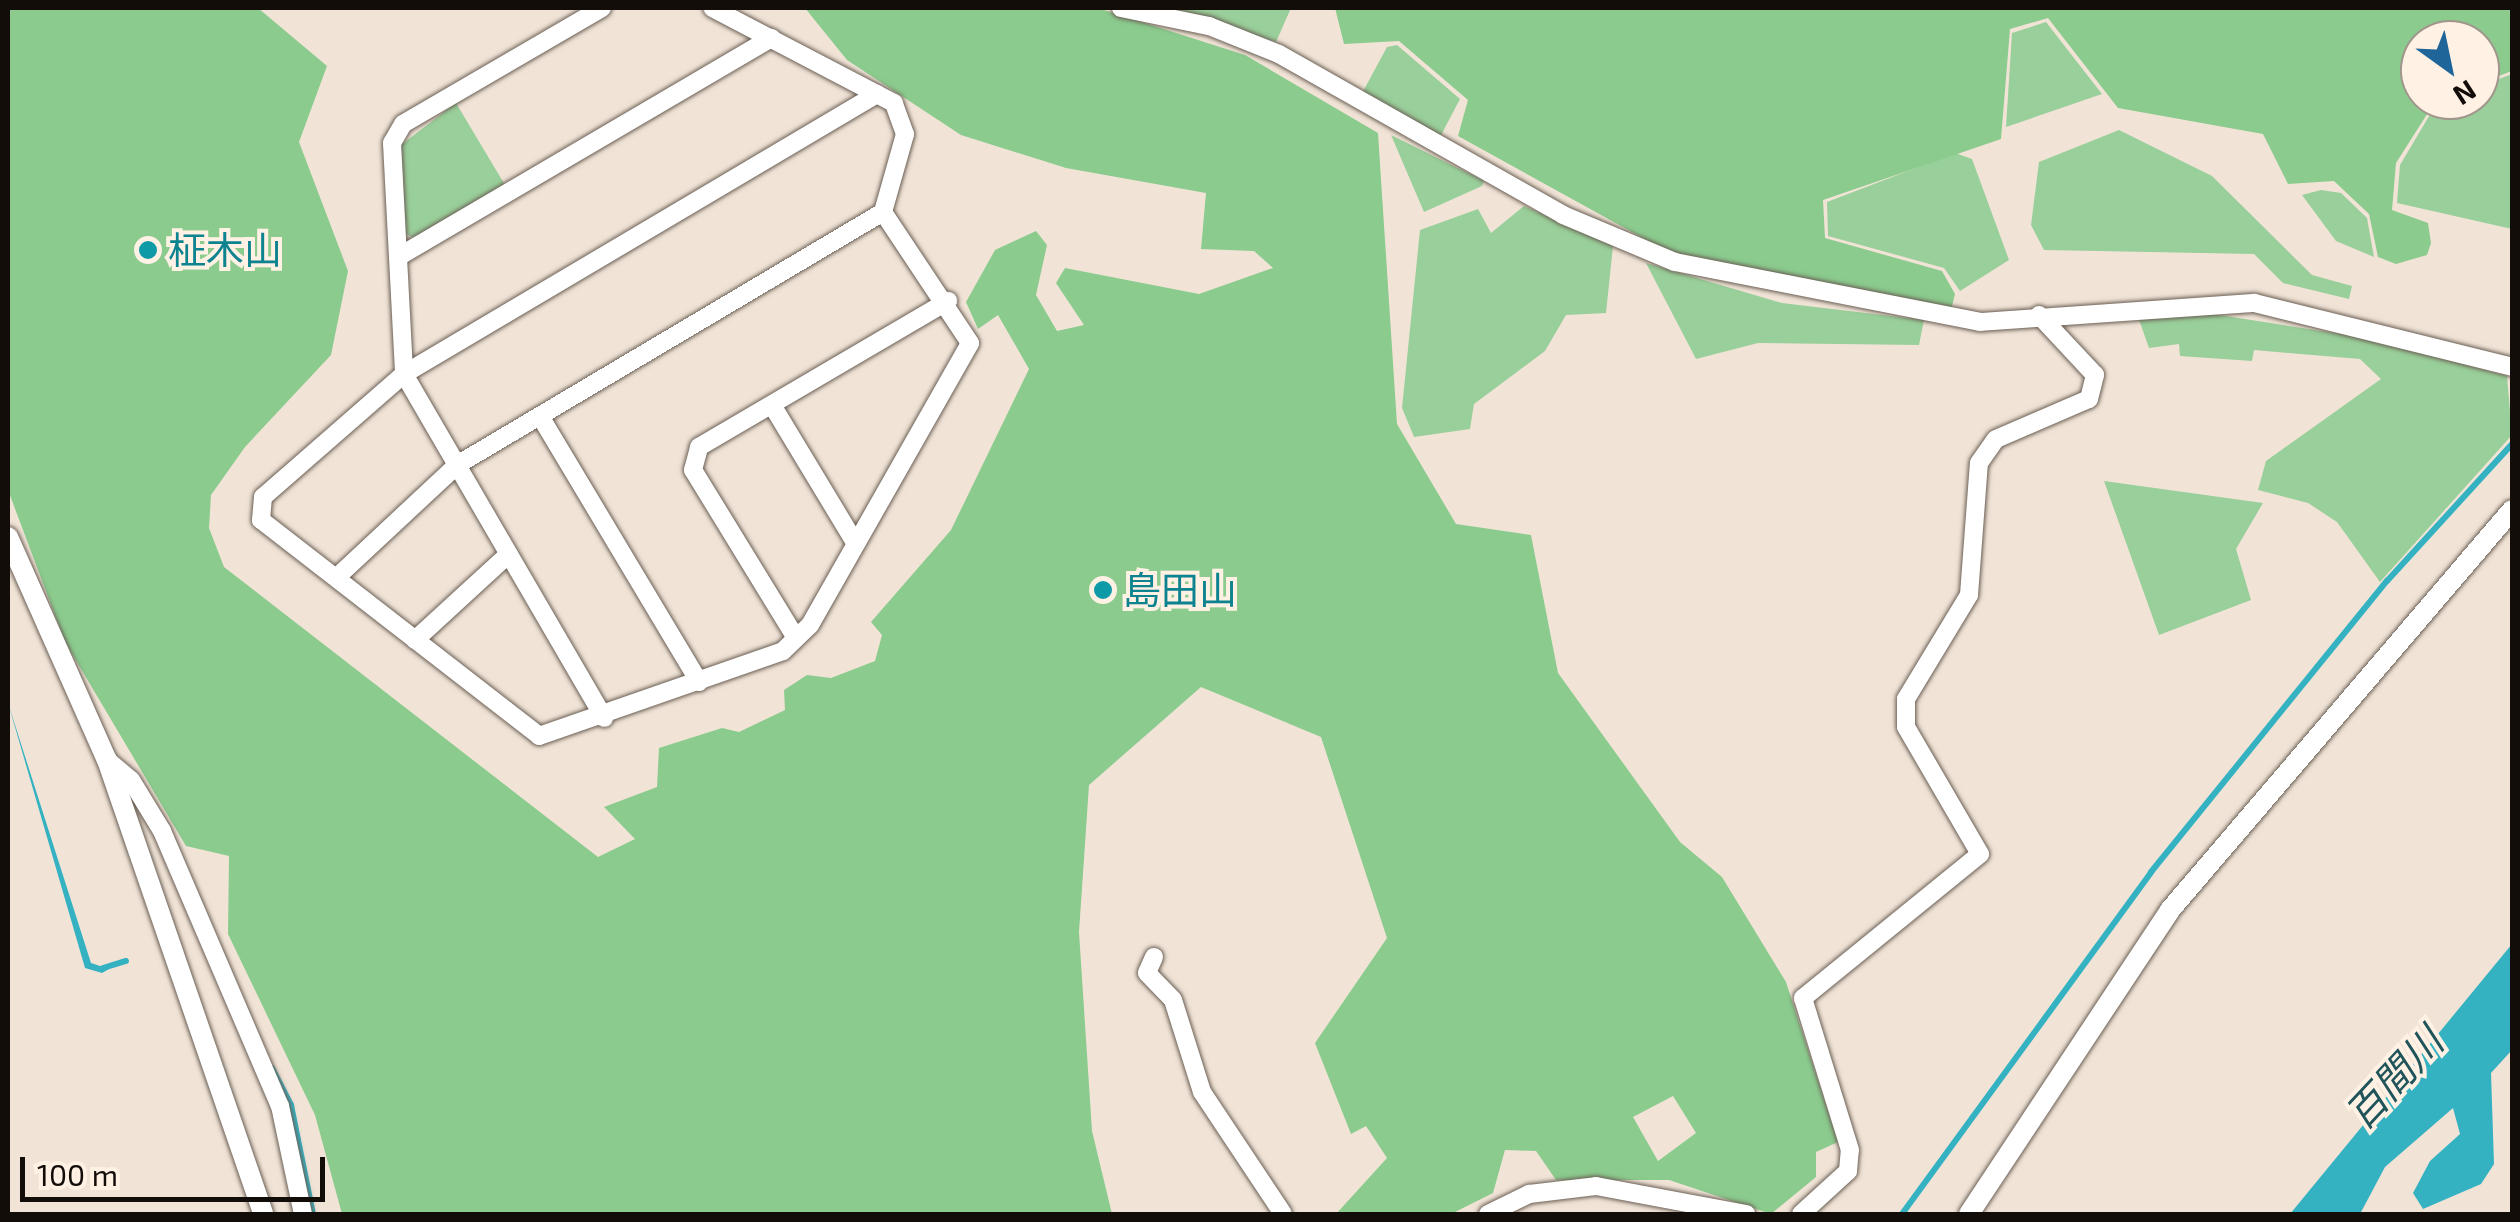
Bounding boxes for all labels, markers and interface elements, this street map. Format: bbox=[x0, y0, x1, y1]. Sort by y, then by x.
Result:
north arrow bbox=[2400, 20, 2500, 120]
text: N bbox=[2448, 74, 2483, 113]
place label: 柾木山 bbox=[168, 227, 282, 273]
marker: 柾木山 bbox=[137, 239, 159, 261]
place label: 島田山 bbox=[1123, 567, 1237, 613]
marker: 島田山 bbox=[1092, 579, 1114, 601]
water label: 百間川 bbox=[2335, 1017, 2451, 1137]
scale bar bbox=[25, 1137, 330, 1199]
text: 100 m bbox=[37, 1156, 118, 1192]

